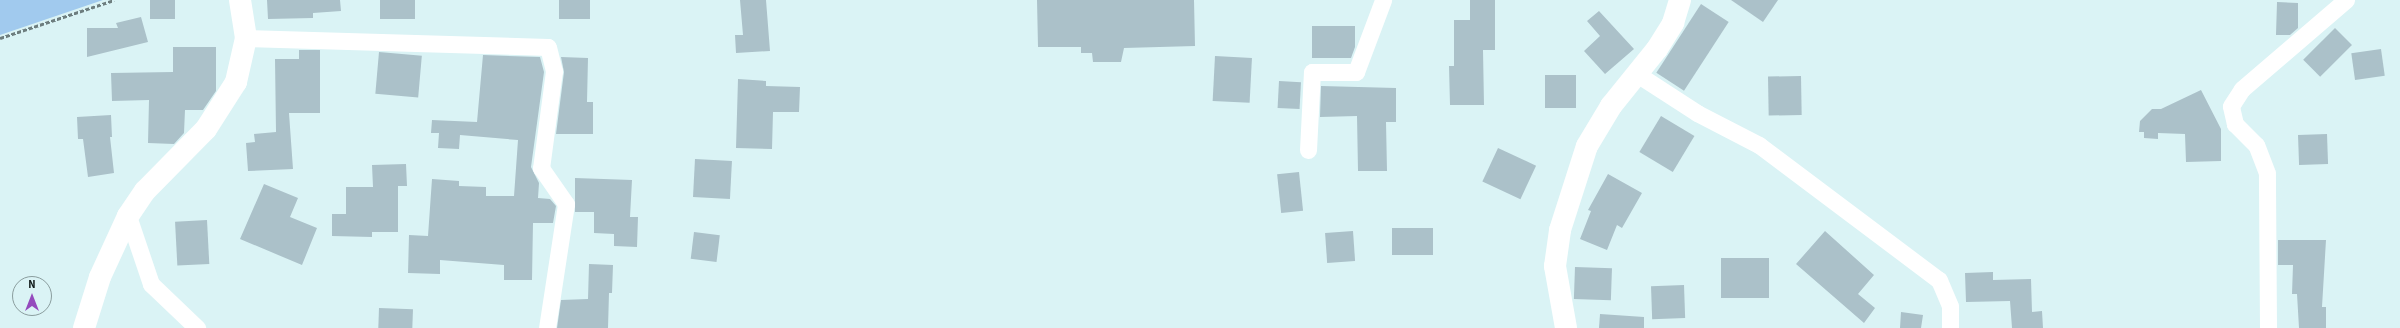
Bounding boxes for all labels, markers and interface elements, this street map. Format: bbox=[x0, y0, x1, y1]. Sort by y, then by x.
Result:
north arrow bbox=[12, 276, 52, 316]
text: N bbox=[28, 277, 36, 292]

